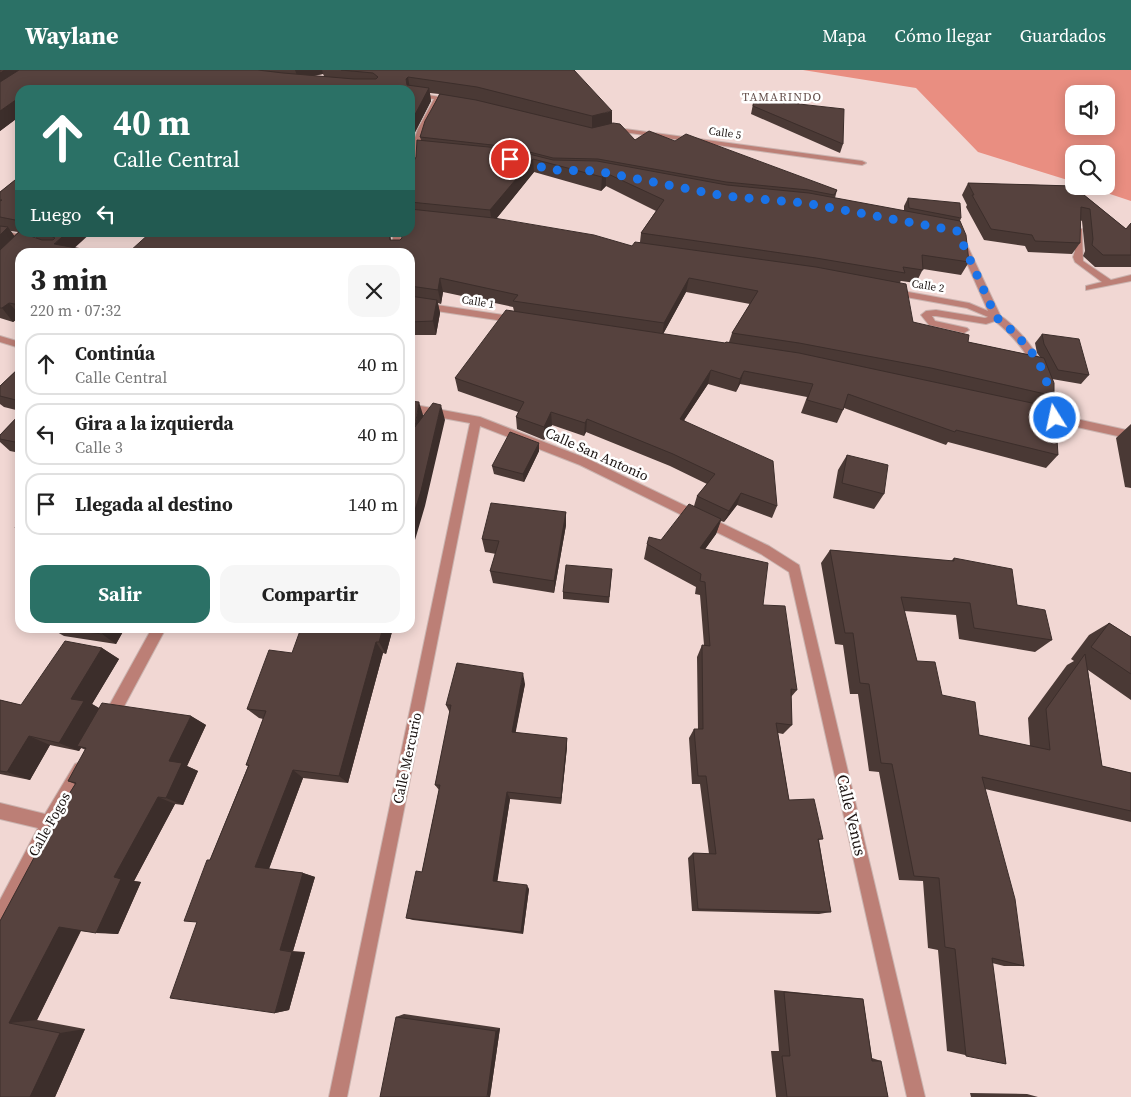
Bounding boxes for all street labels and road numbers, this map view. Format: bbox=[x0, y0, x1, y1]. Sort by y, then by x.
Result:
street label: Calle 5 bbox=[708, 123, 743, 143]
street label: Calle 2 bbox=[911, 276, 946, 296]
street label: Calle 1 bbox=[461, 292, 495, 312]
street label: Calle San Antonio bbox=[542, 422, 652, 486]
street label: Calle Mercurio bbox=[388, 710, 426, 805]
street label: Calle Venus bbox=[832, 772, 872, 858]
street label: Calle Fogos bbox=[23, 788, 75, 860]

